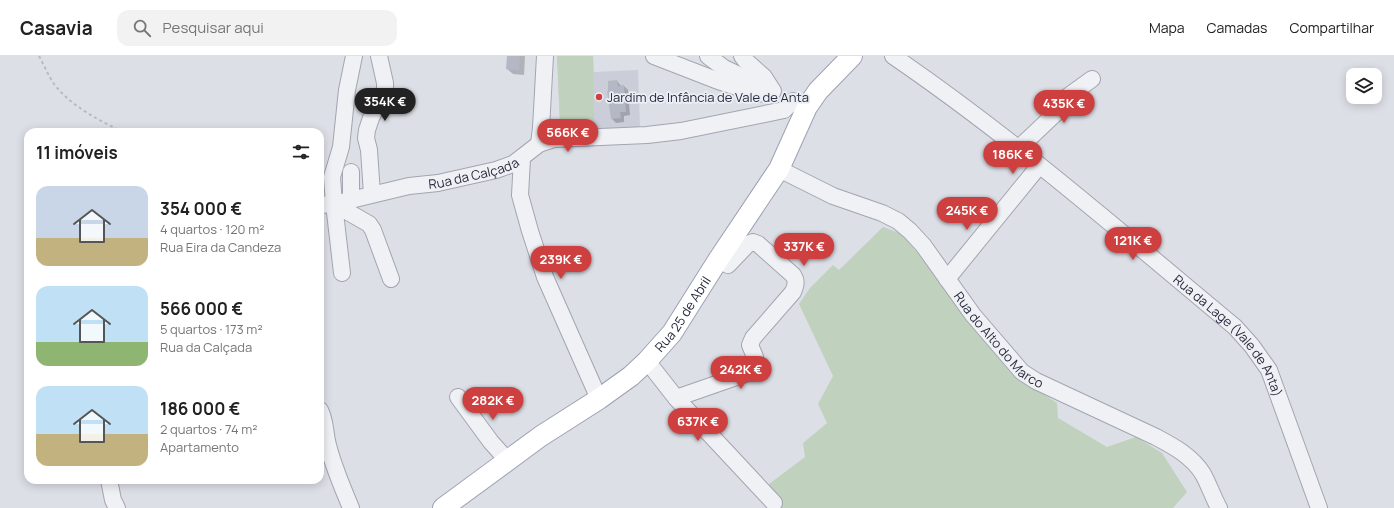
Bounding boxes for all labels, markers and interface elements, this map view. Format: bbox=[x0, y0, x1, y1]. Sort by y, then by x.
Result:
search box bbox=[117, 10, 397, 46]
text: Casavia bbox=[20, 15, 93, 41]
icon: search bbox=[131, 17, 153, 39]
text: Pesquisar aqui bbox=[163, 17, 264, 38]
text: Mapa bbox=[1149, 18, 1185, 37]
text: Camadas bbox=[1207, 18, 1267, 37]
text: Compartilhar bbox=[1289, 18, 1374, 37]
map controls bbox=[1346, 68, 1382, 104]
button: layers bbox=[1346, 68, 1382, 104]
pin: 354K € bbox=[352, 88, 418, 122]
place label: Jardim de Infância de Vale de Anta bbox=[607, 88, 809, 106]
pin: 435K € bbox=[1031, 90, 1097, 124]
text: 354K € bbox=[364, 92, 406, 110]
marker: Jardim de Infância de Vale de Anta bbox=[594, 92, 604, 102]
text: 435K € bbox=[1043, 94, 1085, 112]
pin: 566K € bbox=[535, 119, 601, 153]
text: 566K € bbox=[546, 123, 590, 141]
text: 11 imóveis bbox=[36, 141, 118, 164]
icon: filters bbox=[290, 141, 312, 163]
pin: 186K € bbox=[980, 141, 1046, 175]
text: 186K € bbox=[992, 145, 1034, 163]
street label: Rua da Calçada bbox=[428, 154, 523, 193]
text: 354 000 € bbox=[160, 197, 242, 220]
pin: 245K € bbox=[934, 197, 1000, 231]
text: 245K € bbox=[946, 201, 988, 219]
icon: home bbox=[68, 202, 116, 250]
text: 4 quartos · 120 m² bbox=[160, 220, 264, 238]
pin: 121K € bbox=[1100, 227, 1166, 261]
text: 121K € bbox=[1114, 231, 1152, 249]
pin: 337K € bbox=[771, 233, 837, 267]
text: 337K € bbox=[783, 237, 825, 255]
text: Rua Eira da Candeza bbox=[160, 238, 281, 256]
pin: 239K € bbox=[528, 246, 594, 280]
text: 239K € bbox=[539, 250, 583, 268]
street label: Rua da Lage (Vale de Anta) bbox=[1170, 270, 1287, 399]
street label: Rua 25 de Abril bbox=[650, 273, 715, 356]
street label: Rua do Alto do Marco bbox=[950, 288, 1047, 392]
text: 566 000 € bbox=[160, 297, 243, 320]
icon: home bbox=[68, 302, 116, 350]
text: 5 quartos · 173 m² bbox=[160, 320, 263, 338]
text: Rua da Calçada bbox=[160, 338, 252, 356]
pin: 242K € bbox=[708, 356, 774, 390]
text: 242K € bbox=[720, 360, 762, 378]
pin: 282K € bbox=[460, 387, 526, 421]
text: 282K € bbox=[471, 391, 515, 409]
text: 186 000 € bbox=[160, 397, 240, 420]
icon: home bbox=[68, 402, 116, 450]
pin: 637K € bbox=[665, 408, 731, 442]
text: 637K € bbox=[677, 412, 719, 430]
text: 2 quartos · 74 m² bbox=[160, 420, 257, 438]
text: Apartamento bbox=[160, 438, 239, 456]

